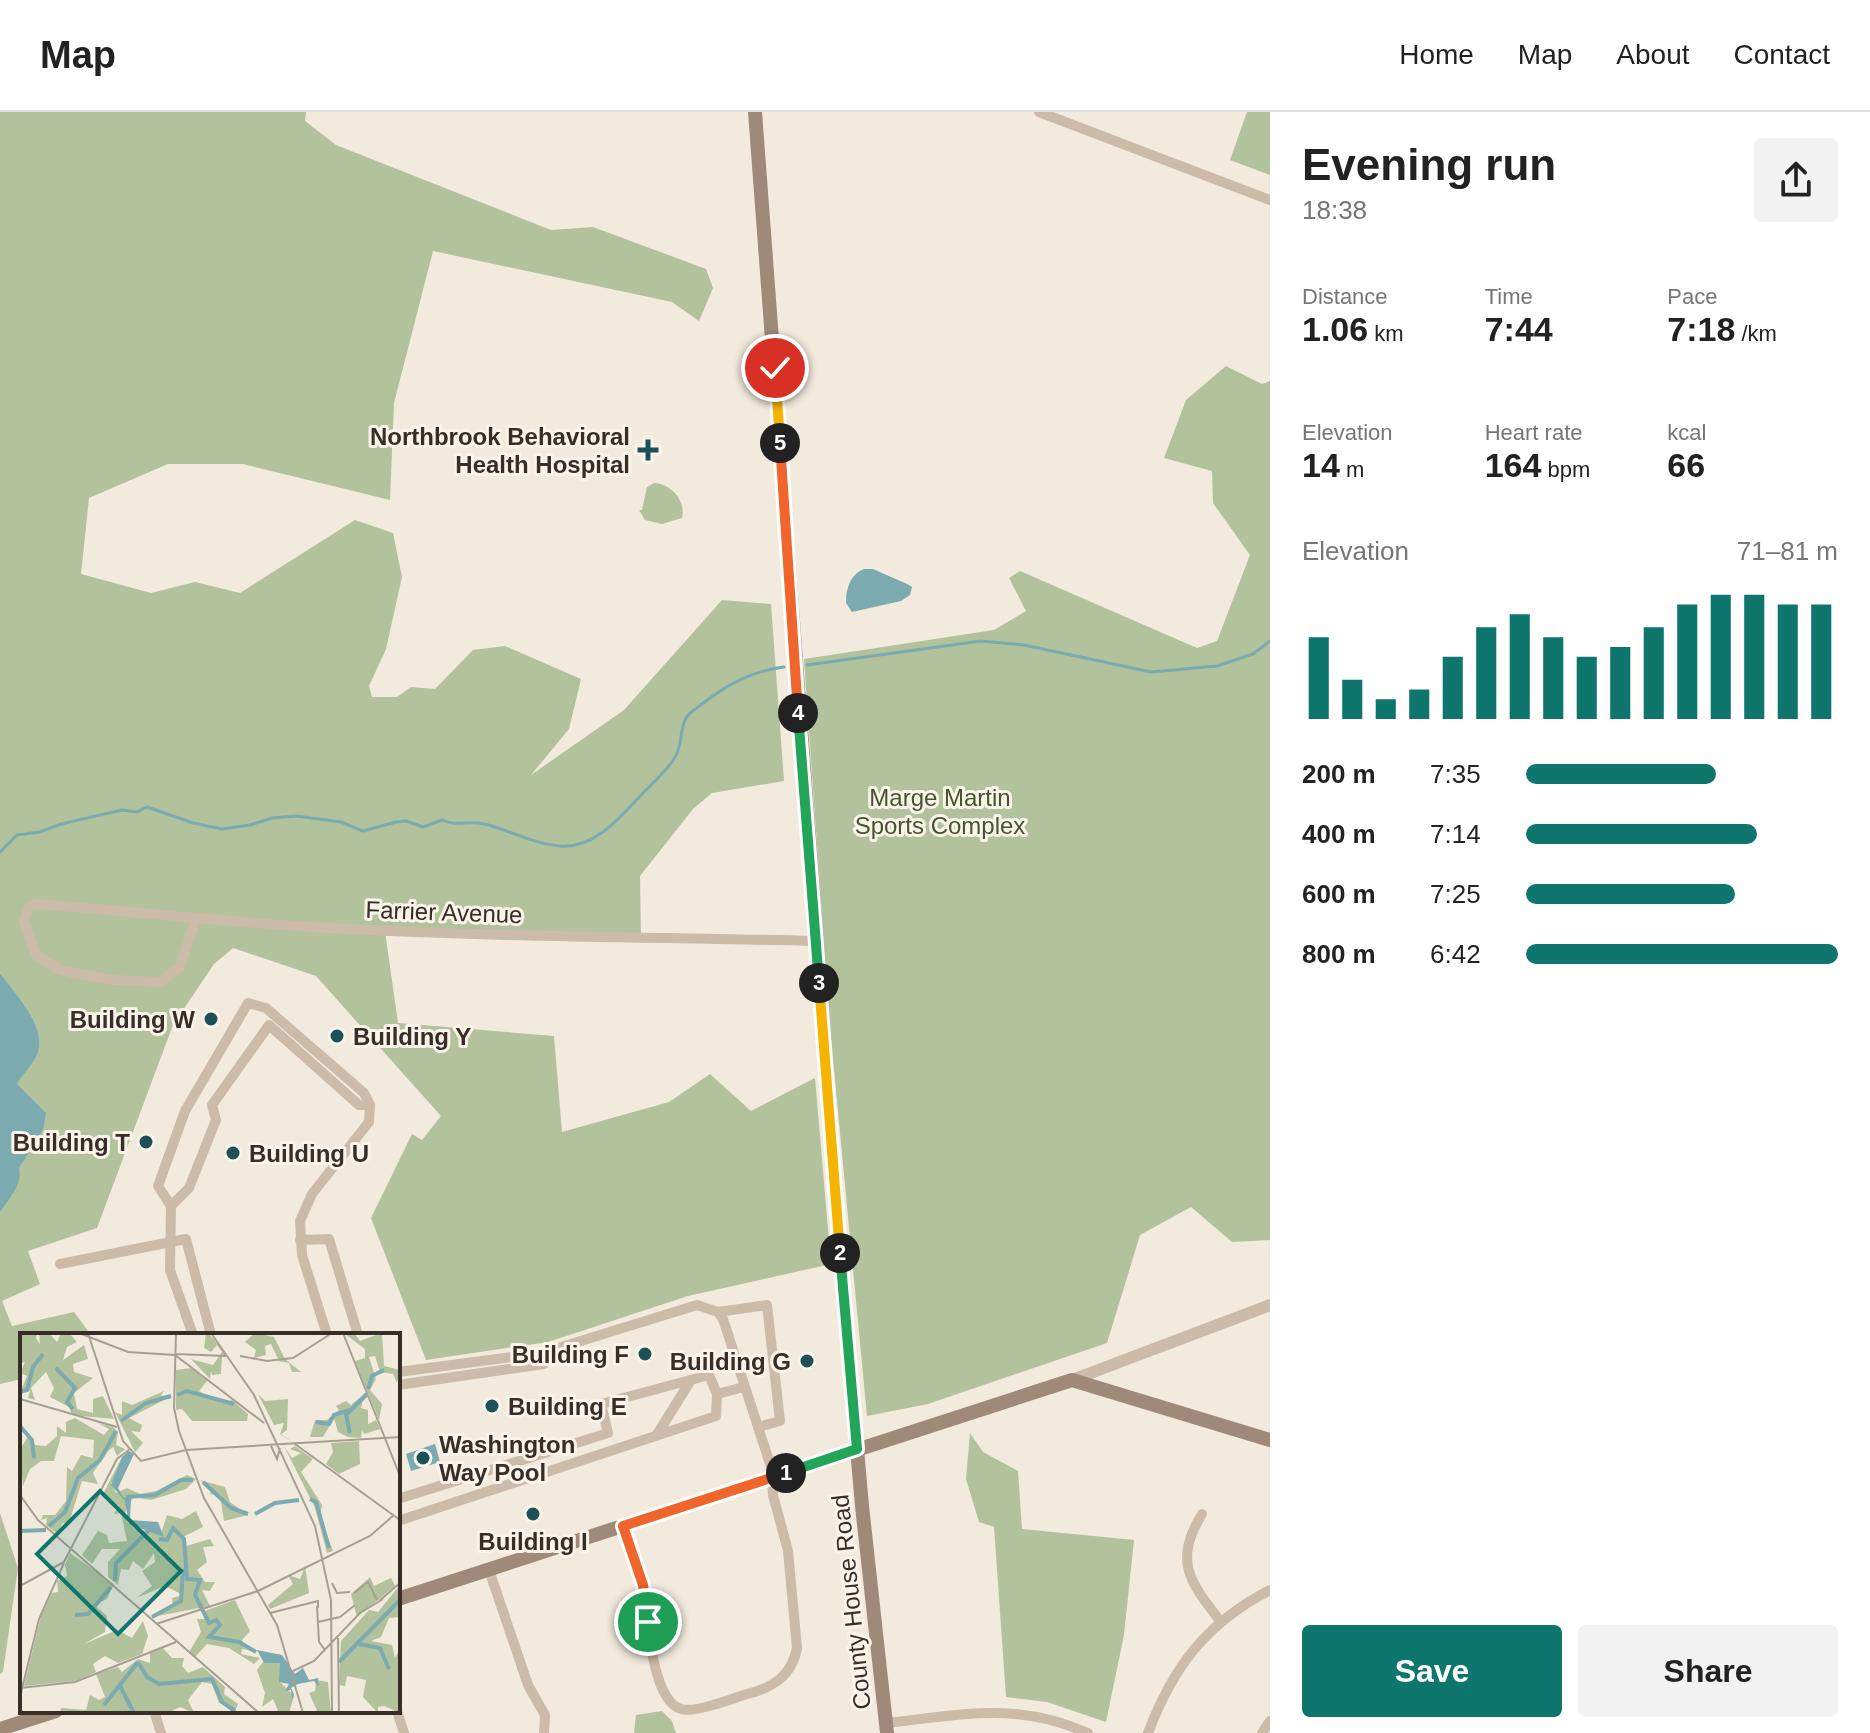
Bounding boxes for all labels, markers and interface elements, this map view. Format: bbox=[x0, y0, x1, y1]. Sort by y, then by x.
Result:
text: Map bbox=[40, 34, 116, 76]
text: Home bbox=[1399, 39, 1474, 70]
text: Map bbox=[1518, 39, 1572, 70]
text: About bbox=[1616, 39, 1690, 70]
text: Contact bbox=[1734, 39, 1830, 70]
button: share bbox=[1754, 138, 1838, 222]
text: Evening run bbox=[1302, 140, 1556, 189]
text: 18:38 bbox=[1302, 195, 1367, 225]
text: Distance bbox=[1302, 284, 1388, 309]
text: Time bbox=[1485, 284, 1533, 309]
text: Pace bbox=[1667, 284, 1717, 309]
text: 1.06 bbox=[1302, 310, 1368, 348]
text: 7:44 bbox=[1485, 310, 1553, 348]
text: 7:18 bbox=[1667, 310, 1735, 348]
text: km bbox=[1368, 321, 1404, 346]
text: /km bbox=[1735, 321, 1777, 346]
pin bbox=[741, 334, 809, 402]
icon: check bbox=[753, 346, 797, 390]
text: Elevation bbox=[1302, 420, 1393, 445]
text: Heart rate bbox=[1485, 420, 1582, 445]
text: kcal bbox=[1667, 420, 1706, 445]
place label: Northbrook Behavioral Health Hospital bbox=[370, 423, 630, 478]
pin: 5 bbox=[760, 423, 800, 463]
text: 5 bbox=[774, 430, 786, 455]
marker: Northbrook Behavioral Health Hospital bbox=[637, 439, 659, 461]
text: 14 bbox=[1302, 446, 1340, 484]
text: 164 bbox=[1485, 446, 1541, 484]
text: 66 bbox=[1667, 446, 1705, 484]
text: m bbox=[1340, 457, 1364, 482]
text: bpm bbox=[1541, 457, 1590, 482]
text: Elevation bbox=[1302, 536, 1409, 566]
text: 71–81 m bbox=[1737, 536, 1838, 566]
pin: 4 bbox=[778, 693, 818, 733]
text: 4 bbox=[792, 700, 804, 725]
text: 200 m bbox=[1302, 759, 1376, 789]
text: 7:35 bbox=[1430, 759, 1481, 789]
park label: Marge Martin Sports Complex bbox=[855, 784, 1025, 839]
text: 400 m bbox=[1302, 819, 1376, 849]
text: 7:14 bbox=[1430, 819, 1481, 849]
text: 600 m bbox=[1302, 879, 1376, 909]
text: 7:25 bbox=[1430, 879, 1481, 909]
street label: Farrier Avenue bbox=[365, 896, 523, 928]
text: 800 m bbox=[1302, 939, 1376, 969]
text: 6:42 bbox=[1430, 939, 1481, 969]
pin: 3 bbox=[799, 963, 839, 1003]
text: 3 bbox=[813, 970, 825, 995]
place label: Building W bbox=[70, 1006, 195, 1033]
marker: Building W bbox=[202, 1010, 220, 1028]
place label: Building Y bbox=[353, 1023, 471, 1050]
marker: Building Y bbox=[328, 1027, 346, 1045]
place label: Building T bbox=[13, 1129, 130, 1156]
marker: Building T bbox=[137, 1133, 155, 1151]
place label: Building U bbox=[249, 1140, 369, 1167]
marker: Building U bbox=[224, 1144, 242, 1162]
pin: 2 bbox=[820, 1233, 860, 1273]
text: 2 bbox=[834, 1240, 846, 1265]
inset map bbox=[20, 1333, 400, 1713]
place label: Building F bbox=[512, 1341, 629, 1368]
marker: Building F bbox=[636, 1345, 654, 1363]
place label: Building G bbox=[670, 1348, 791, 1375]
marker: Building G bbox=[798, 1352, 816, 1370]
place label: Building E bbox=[508, 1393, 627, 1420]
marker: Building E bbox=[483, 1397, 501, 1415]
place label: Washington Way Pool bbox=[439, 1431, 575, 1486]
marker: Washington Way Pool bbox=[414, 1449, 432, 1467]
pin: 1 bbox=[766, 1453, 806, 1493]
text: 1 bbox=[780, 1460, 792, 1485]
street label: County House Road bbox=[826, 1493, 876, 1711]
marker: Building I bbox=[524, 1505, 542, 1523]
place label: Building I bbox=[478, 1528, 588, 1555]
pin bbox=[614, 1588, 682, 1656]
icon: arrive bbox=[626, 1600, 670, 1644]
button: Save bbox=[1302, 1625, 1562, 1717]
button: Share bbox=[1578, 1625, 1838, 1717]

